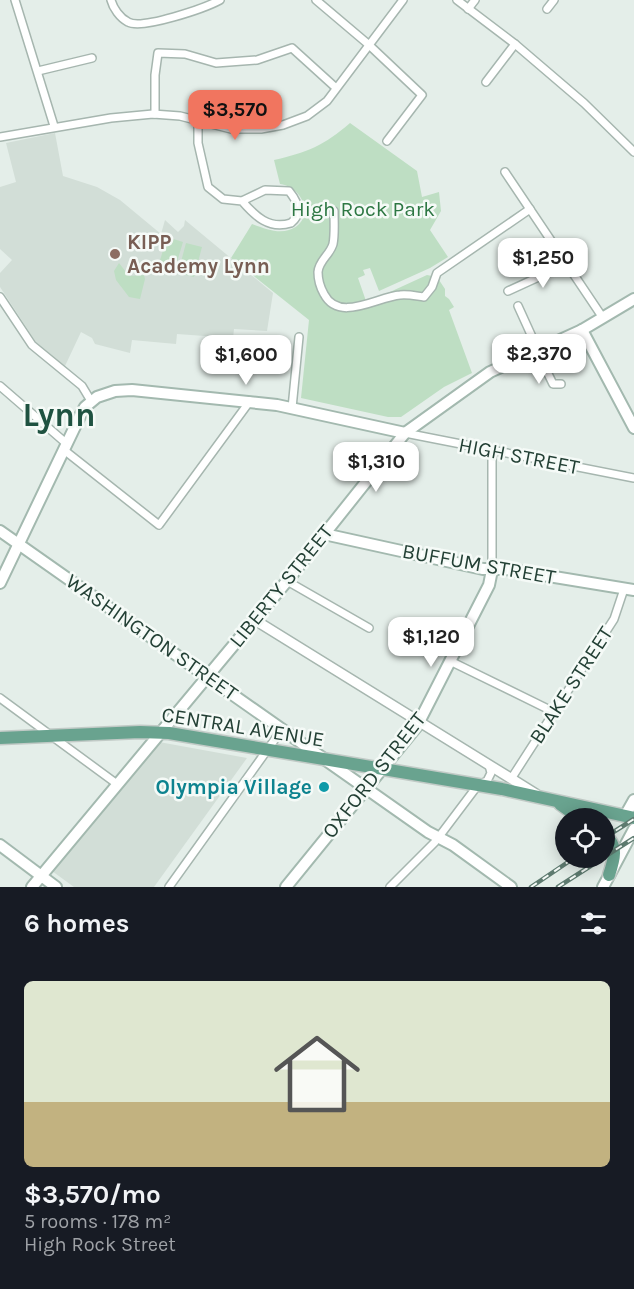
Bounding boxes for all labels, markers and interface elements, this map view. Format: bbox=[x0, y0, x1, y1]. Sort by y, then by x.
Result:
pin: $3,570 bbox=[186, 90, 284, 141]
text: $3,570 bbox=[202, 98, 268, 121]
park label: High Rock Park bbox=[291, 197, 435, 221]
place label: KIPP Academy Lynn bbox=[127, 230, 270, 278]
pin: $1,250 bbox=[494, 238, 592, 289]
text: $1,250 bbox=[512, 246, 574, 269]
marker: KIPP Academy Lynn bbox=[108, 247, 122, 261]
pin: $2,370 bbox=[490, 334, 588, 385]
pin: $1,600 bbox=[197, 335, 295, 386]
text: $2,370 bbox=[506, 342, 572, 365]
text: $1,600 bbox=[214, 343, 278, 366]
district label: Lynn bbox=[23, 396, 95, 434]
street label: HIGH STREET bbox=[457, 433, 582, 480]
pin: $1,310 bbox=[327, 442, 425, 493]
text: $1,310 bbox=[347, 450, 405, 473]
street label: LIBERTY STREET bbox=[224, 520, 338, 652]
street label: BUFFUM STREET bbox=[400, 539, 558, 589]
street label: WASHINGTON STREET bbox=[61, 569, 243, 706]
pin: $1,120 bbox=[382, 617, 480, 668]
street label: BLAKE STREET bbox=[524, 622, 618, 748]
text: $1,120 bbox=[402, 625, 460, 648]
street label: CENTRAL AVENUE bbox=[160, 702, 326, 752]
street label: OXFORD STREET bbox=[317, 707, 431, 843]
place label: Olympia Village bbox=[156, 775, 312, 799]
marker: Olympia Village bbox=[317, 780, 331, 794]
map controls bbox=[555, 808, 615, 868]
button: locate bbox=[555, 808, 615, 868]
icon: filters bbox=[577, 907, 610, 940]
text: 6 homes bbox=[24, 908, 129, 939]
icon: home bbox=[263, 1020, 371, 1128]
text: $3,570/mo bbox=[24, 1179, 161, 1210]
text: 5 rooms · 178 m² bbox=[24, 1210, 171, 1233]
text: High Rock Street bbox=[24, 1233, 176, 1256]

